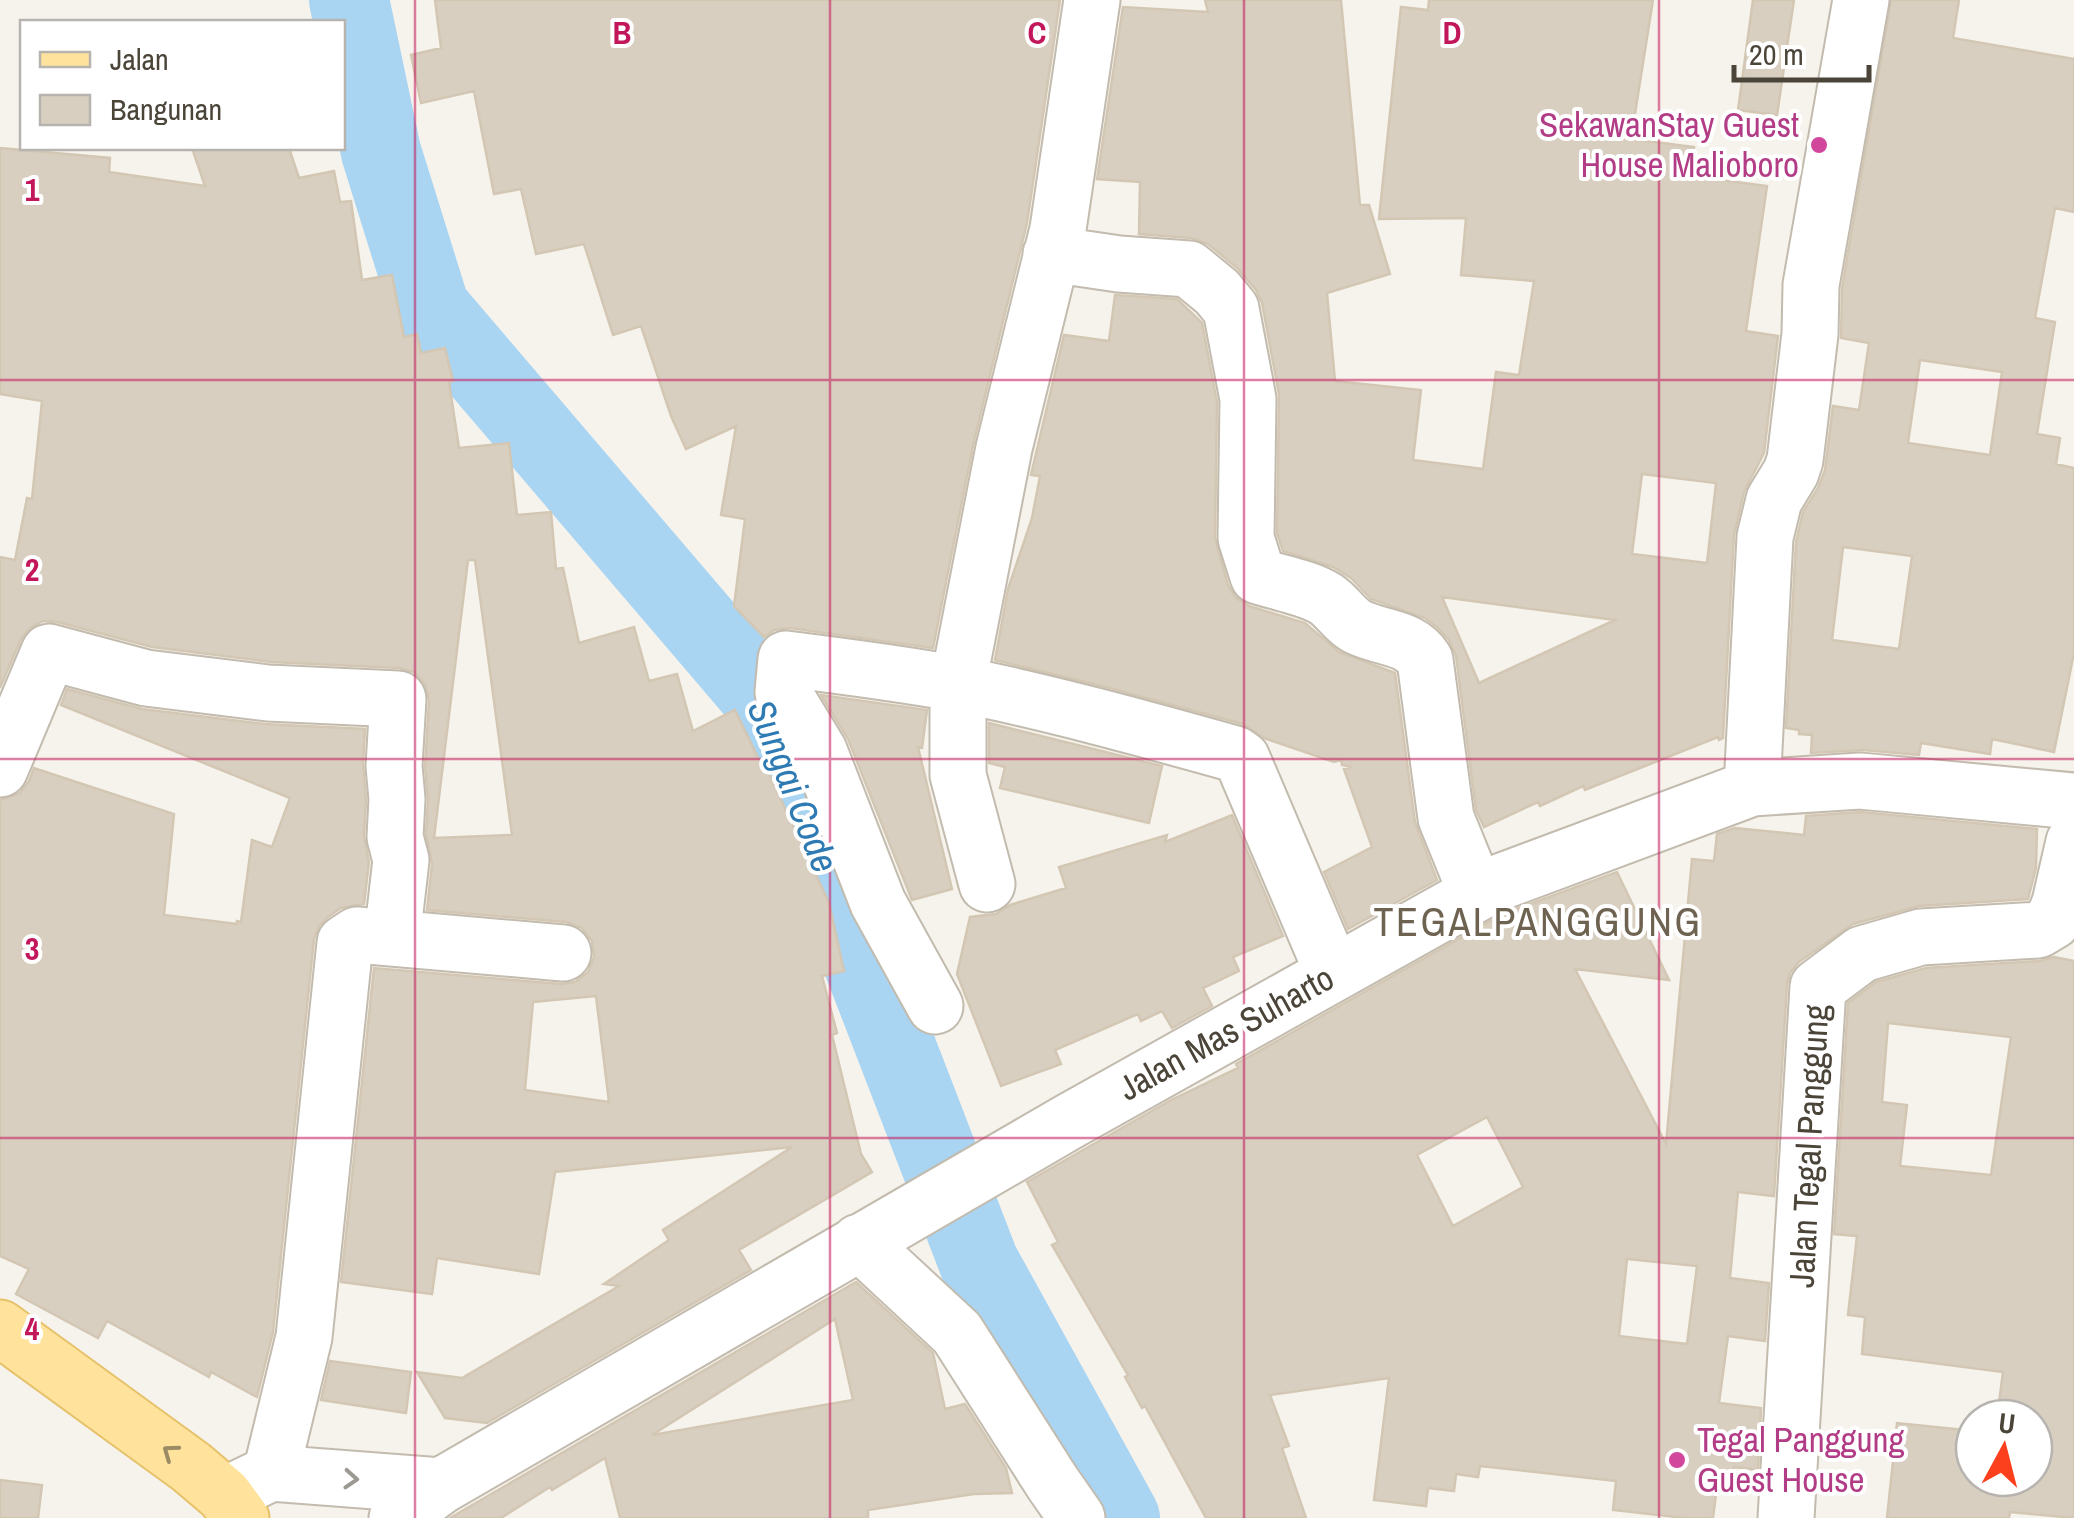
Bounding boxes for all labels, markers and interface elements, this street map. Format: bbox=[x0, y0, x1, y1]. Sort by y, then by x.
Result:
text: B bbox=[613, 11, 631, 54]
text: C bbox=[1028, 11, 1046, 54]
text: D bbox=[1443, 11, 1461, 54]
legend bbox=[20, 20, 345, 150]
scale bar bbox=[1734, 20, 1869, 82]
text: 20 m bbox=[1749, 34, 1804, 74]
text: Jalan bbox=[110, 39, 169, 79]
text: Bangunan bbox=[110, 89, 222, 129]
place label: SekawanStay Guest House Malioboro bbox=[1539, 101, 1799, 188]
marker: SekawanStay Guest House Malioboro bbox=[1808, 134, 1830, 156]
text: 1 bbox=[25, 168, 40, 211]
text: 2 bbox=[25, 548, 39, 591]
water label: Sungai Code bbox=[736, 692, 851, 880]
district label: TEGALPANGGUNG bbox=[1373, 895, 1703, 948]
text: 3 bbox=[25, 927, 39, 970]
street label: Jalan Mas Suharto bbox=[1110, 954, 1342, 1111]
street label: Jalan Tegal Panggung bbox=[1778, 1003, 1839, 1289]
text: 4 bbox=[25, 1307, 40, 1350]
north arrow bbox=[1954, 1398, 2054, 1498]
text: U bbox=[1997, 1403, 2018, 1443]
place label: Tegal Panggung Guest House bbox=[1697, 1416, 1904, 1503]
one-way arrow bbox=[163, 1446, 182, 1464]
marker: Tegal Panggung Guest House bbox=[1666, 1449, 1688, 1471]
one-way arrow bbox=[343, 1468, 359, 1489]

